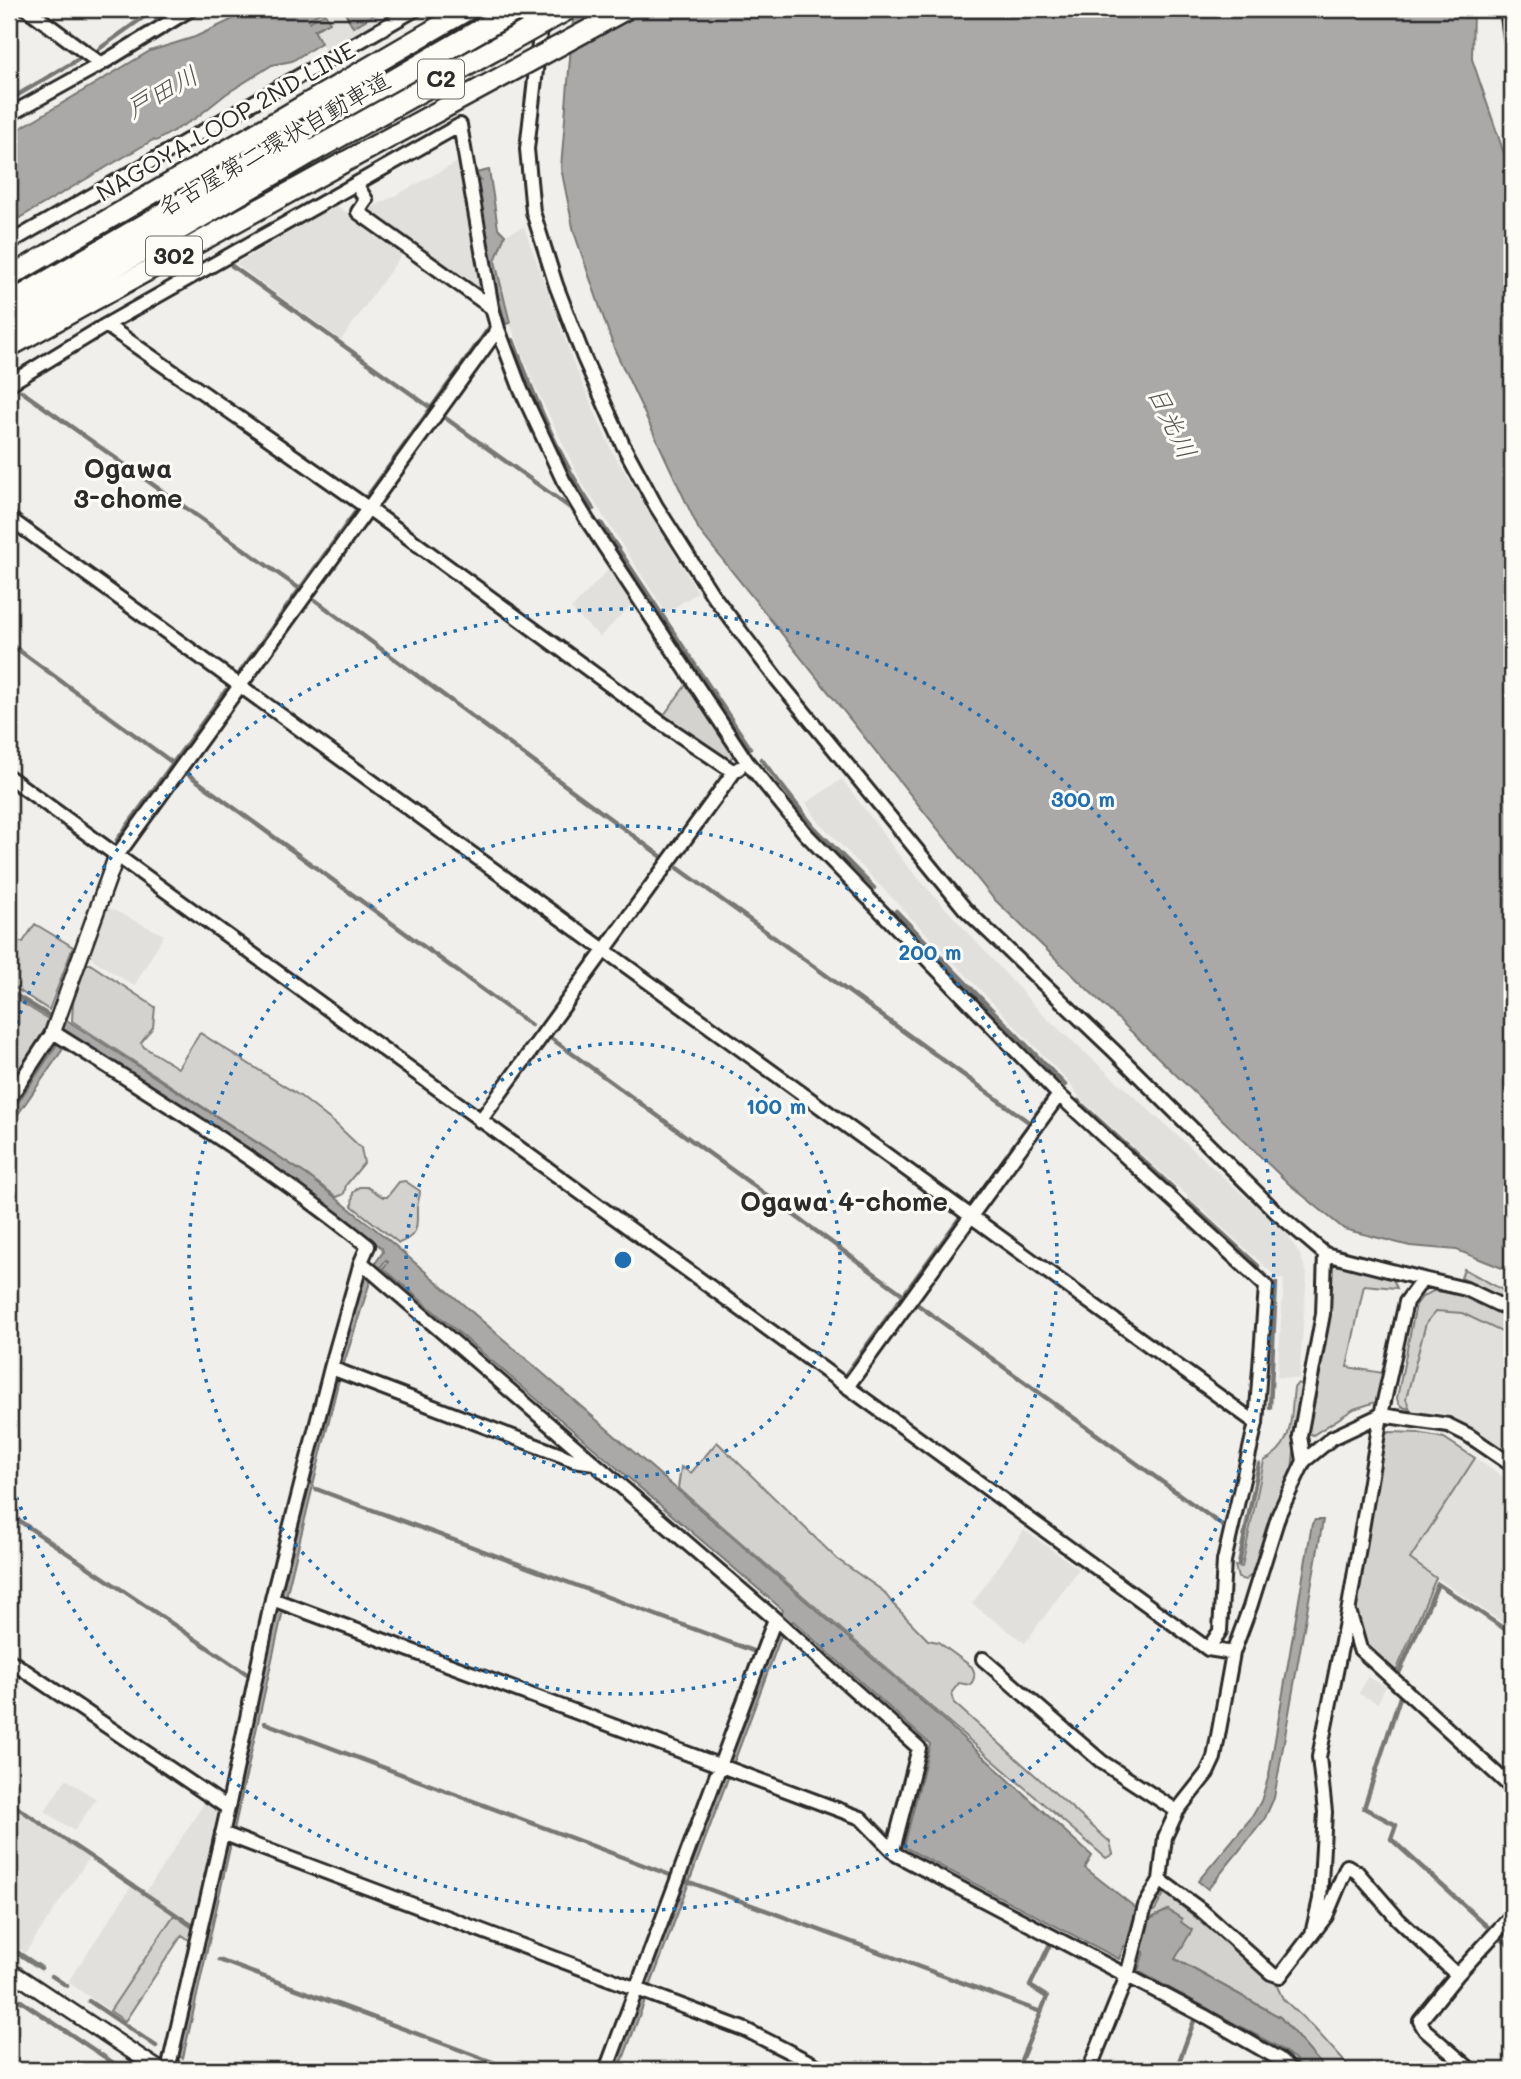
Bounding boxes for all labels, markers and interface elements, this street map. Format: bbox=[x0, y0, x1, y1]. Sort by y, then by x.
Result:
street label: NAGOYA LOOP 2ND LINE bbox=[90, 34, 360, 208]
water label: 戸田川 bbox=[119, 57, 204, 125]
road number: C2 bbox=[418, 60, 464, 99]
street label: 名古屋第二環状自動車道 bbox=[151, 63, 395, 222]
road number: 302 bbox=[146, 236, 202, 276]
water label: 日光川 bbox=[1141, 379, 1205, 464]
district label: Ogawa 3-chome bbox=[73, 451, 183, 515]
text: 300 m bbox=[1051, 785, 1115, 812]
text: 200 m bbox=[899, 938, 961, 965]
text: 100 m bbox=[746, 1092, 806, 1119]
district label: Ogawa 4-chome bbox=[740, 1184, 948, 1218]
centre of rings bbox=[611, 1248, 635, 1272]

